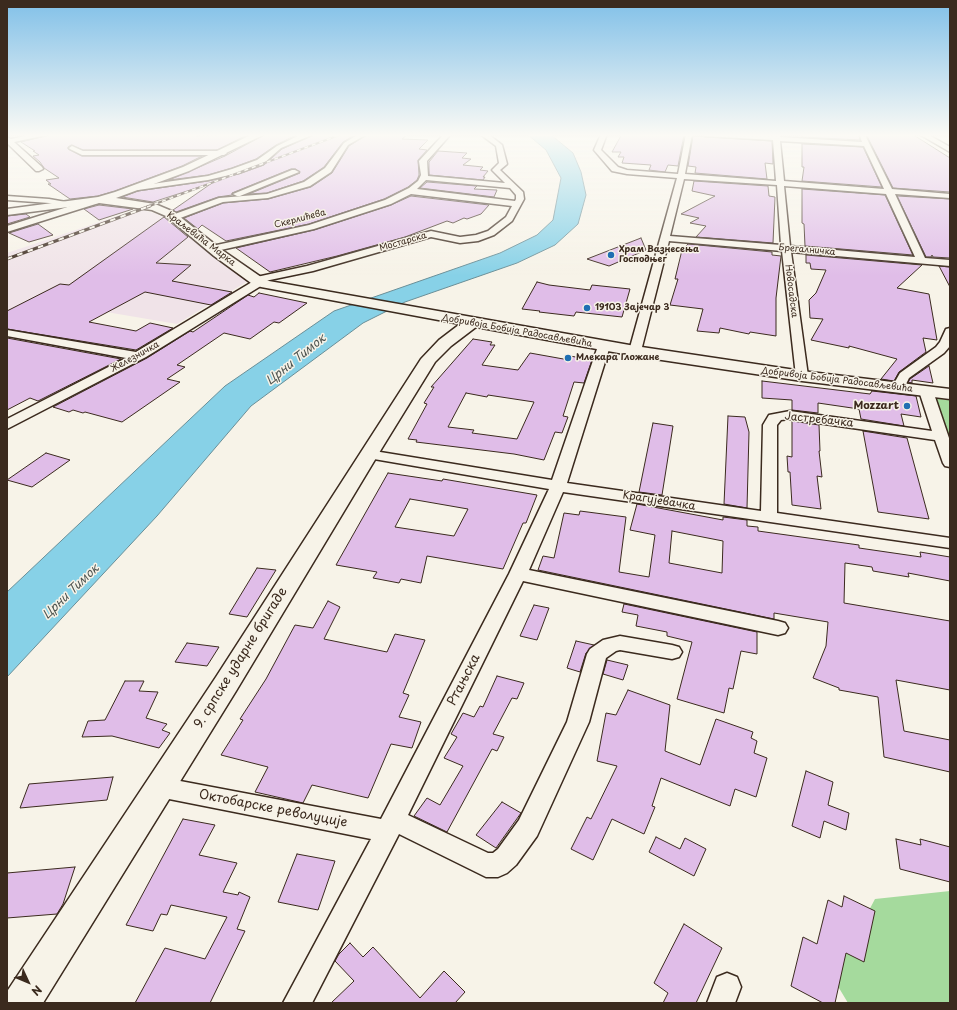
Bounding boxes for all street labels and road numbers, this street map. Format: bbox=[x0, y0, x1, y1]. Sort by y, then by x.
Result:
street label: Скерлићева bbox=[273, 207, 327, 231]
street label: Краљевића Марка bbox=[164, 210, 238, 268]
street label: Мостарска bbox=[378, 230, 428, 254]
street label: Брегалничка bbox=[778, 242, 836, 258]
street label: Новосадска bbox=[782, 264, 800, 318]
street label: Добривоја Бобија Радосављевића bbox=[441, 312, 593, 350]
street label: Железничка bbox=[109, 339, 161, 375]
street label: Добривоја Бобија Радосављевића bbox=[761, 365, 913, 395]
street label: Јастребачка bbox=[784, 410, 854, 430]
street label: Крагујевачка bbox=[622, 489, 696, 513]
street label: 9. српске ударне бригаде bbox=[191, 585, 291, 731]
street label: Ртањска bbox=[444, 652, 484, 708]
street label: Октобарске револуције bbox=[197, 787, 349, 831]

